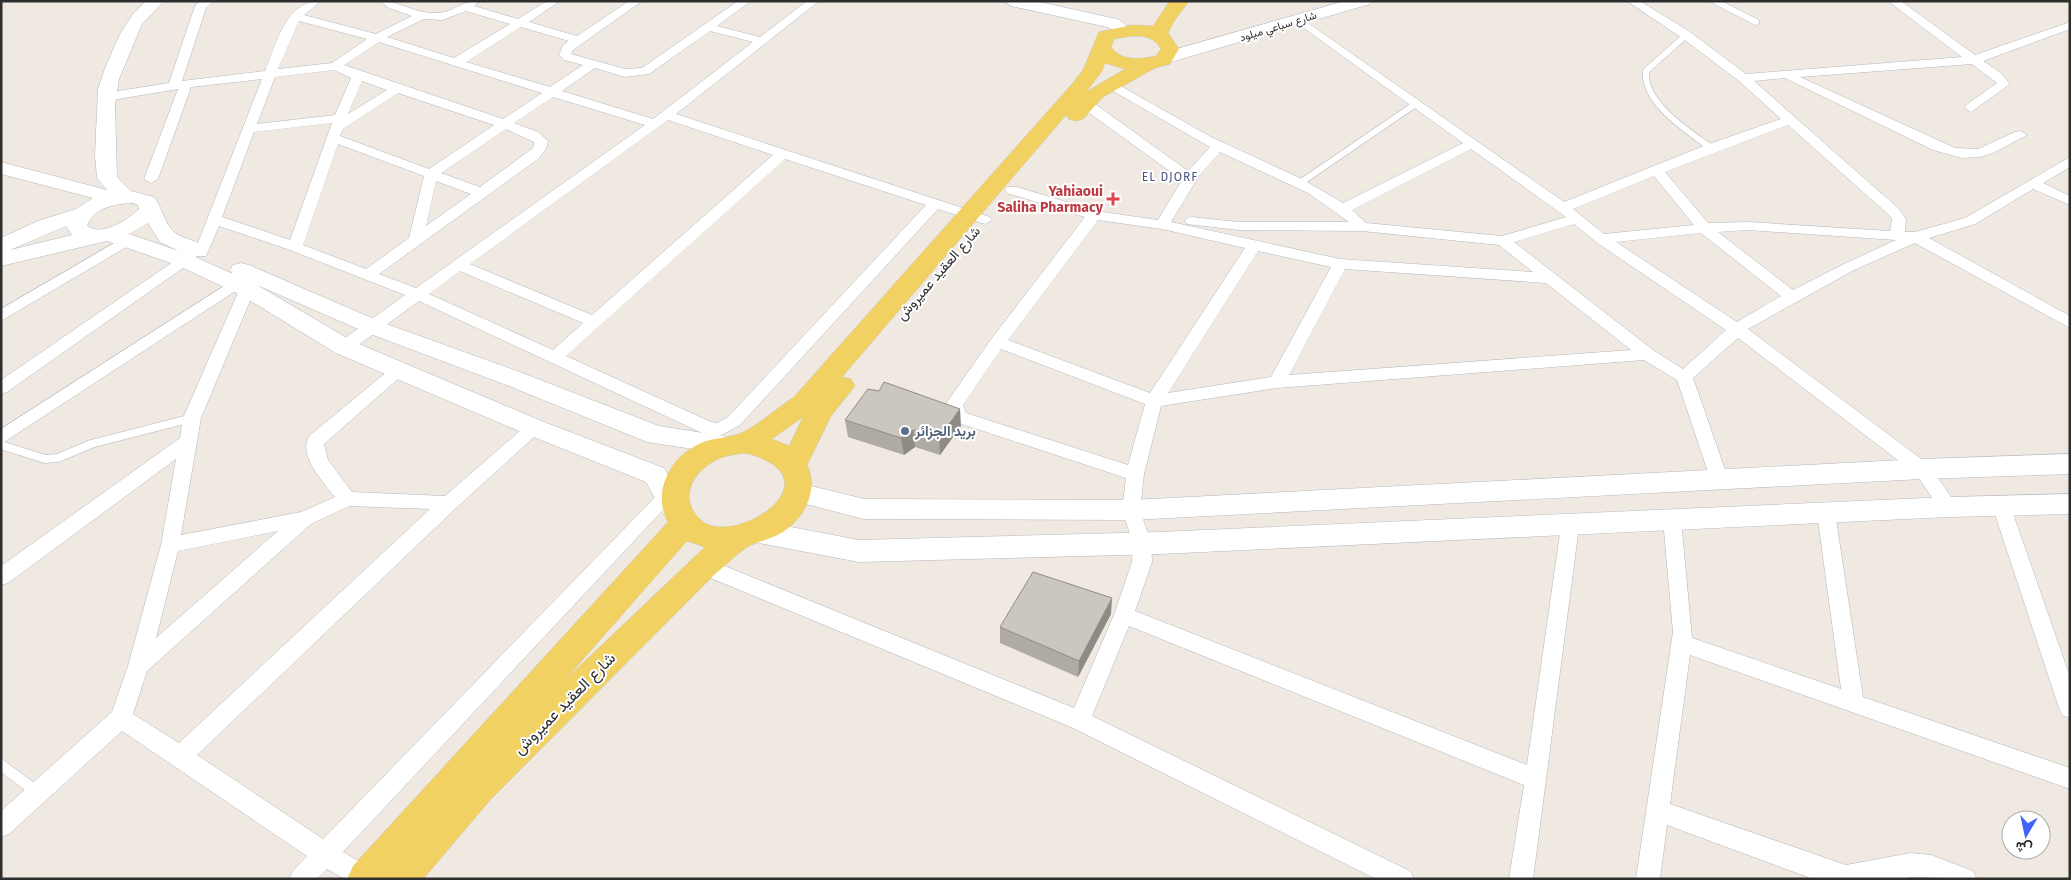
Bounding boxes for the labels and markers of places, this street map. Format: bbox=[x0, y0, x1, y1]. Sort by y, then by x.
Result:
place label: Yahiaoui Saliha Pharmacy bbox=[997, 183, 1104, 216]
marker: Yahiaoui Saliha Pharmacy bbox=[1107, 193, 1119, 205]
place label: بريد الجزائر bbox=[914, 423, 976, 440]
marker: بريد الجزائر bbox=[899, 425, 911, 437]

